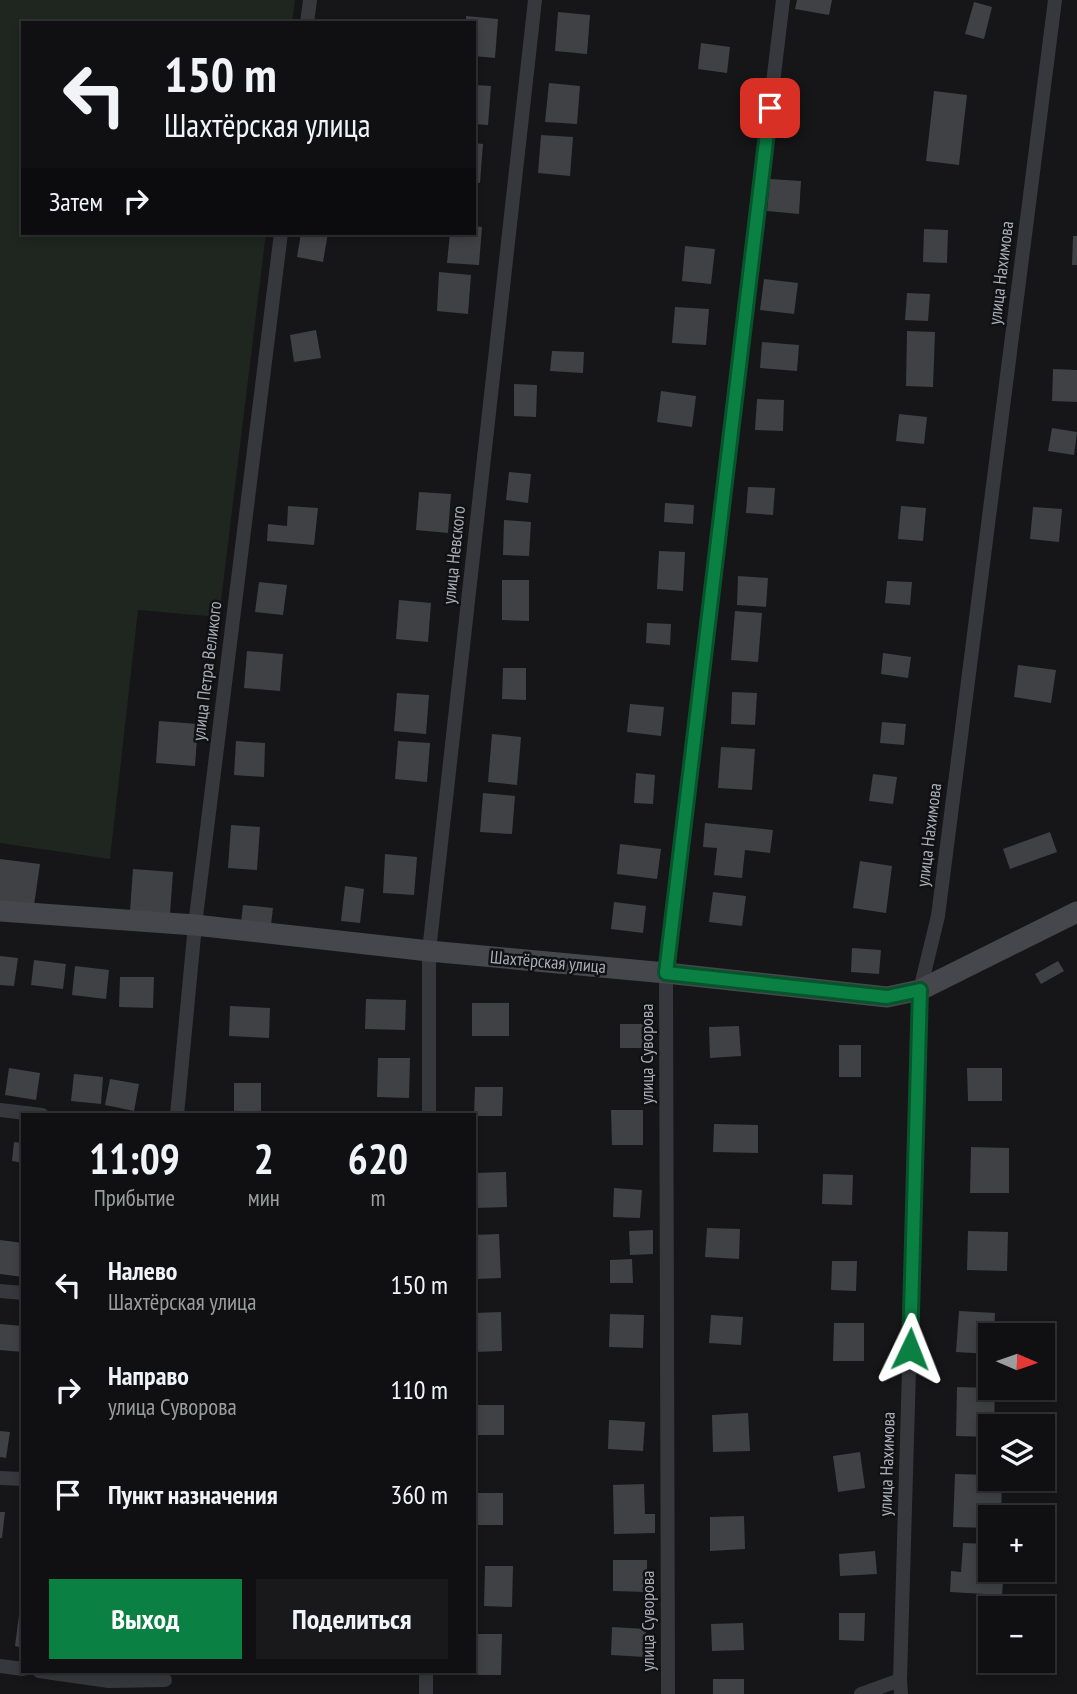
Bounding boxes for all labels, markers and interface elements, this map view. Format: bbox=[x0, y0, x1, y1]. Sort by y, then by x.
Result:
text: 150 m bbox=[164, 42, 277, 106]
icon: left bbox=[49, 49, 140, 140]
pin bbox=[740, 78, 800, 138]
icon: arrive bbox=[751, 89, 789, 127]
text: Шахтёрская улица bbox=[164, 104, 371, 146]
icon: right bbox=[117, 182, 155, 220]
text: Затем bbox=[49, 185, 103, 218]
street label: улица Нахимова bbox=[983, 220, 1018, 326]
street label: улица Невского bbox=[437, 504, 470, 605]
street label: улица Петра Великого bbox=[187, 600, 227, 742]
street label: улица Нахимова bbox=[911, 782, 946, 888]
street label: Шахтёрская улица bbox=[489, 945, 607, 978]
street label: улица Суворова bbox=[635, 1004, 658, 1104]
text: 11:09 bbox=[89, 1131, 180, 1186]
text: 2 bbox=[254, 1131, 274, 1186]
text: 620 bbox=[348, 1131, 408, 1186]
text: Прибытие bbox=[94, 1183, 175, 1212]
text: мин bbox=[248, 1183, 280, 1212]
text: m bbox=[370, 1183, 385, 1212]
text: Налево bbox=[108, 1254, 177, 1287]
icon: left bbox=[49, 1266, 87, 1304]
text: 150 m bbox=[390, 1268, 448, 1301]
text: Шахтёрская улица bbox=[108, 1287, 256, 1316]
position arrow bbox=[873, 1312, 947, 1386]
north arrow bbox=[978, 1323, 1055, 1400]
map controls bbox=[978, 1323, 1055, 1673]
text: Направо bbox=[108, 1359, 189, 1392]
icon: right bbox=[49, 1371, 87, 1409]
text: 110 m bbox=[390, 1373, 448, 1406]
text: улица Суворова bbox=[108, 1392, 237, 1421]
street label: улица Нахимова bbox=[873, 1411, 900, 1517]
button: layers bbox=[978, 1414, 1055, 1491]
icon: arrive bbox=[49, 1476, 87, 1514]
text: Пункт назначения bbox=[108, 1478, 278, 1511]
text: 360 m bbox=[390, 1478, 448, 1511]
button: + bbox=[978, 1505, 1055, 1582]
street label: улица Суворова bbox=[636, 1571, 659, 1671]
button: Выход bbox=[49, 1579, 242, 1659]
button: Поделиться bbox=[256, 1579, 448, 1659]
button: − bbox=[978, 1596, 1055, 1673]

